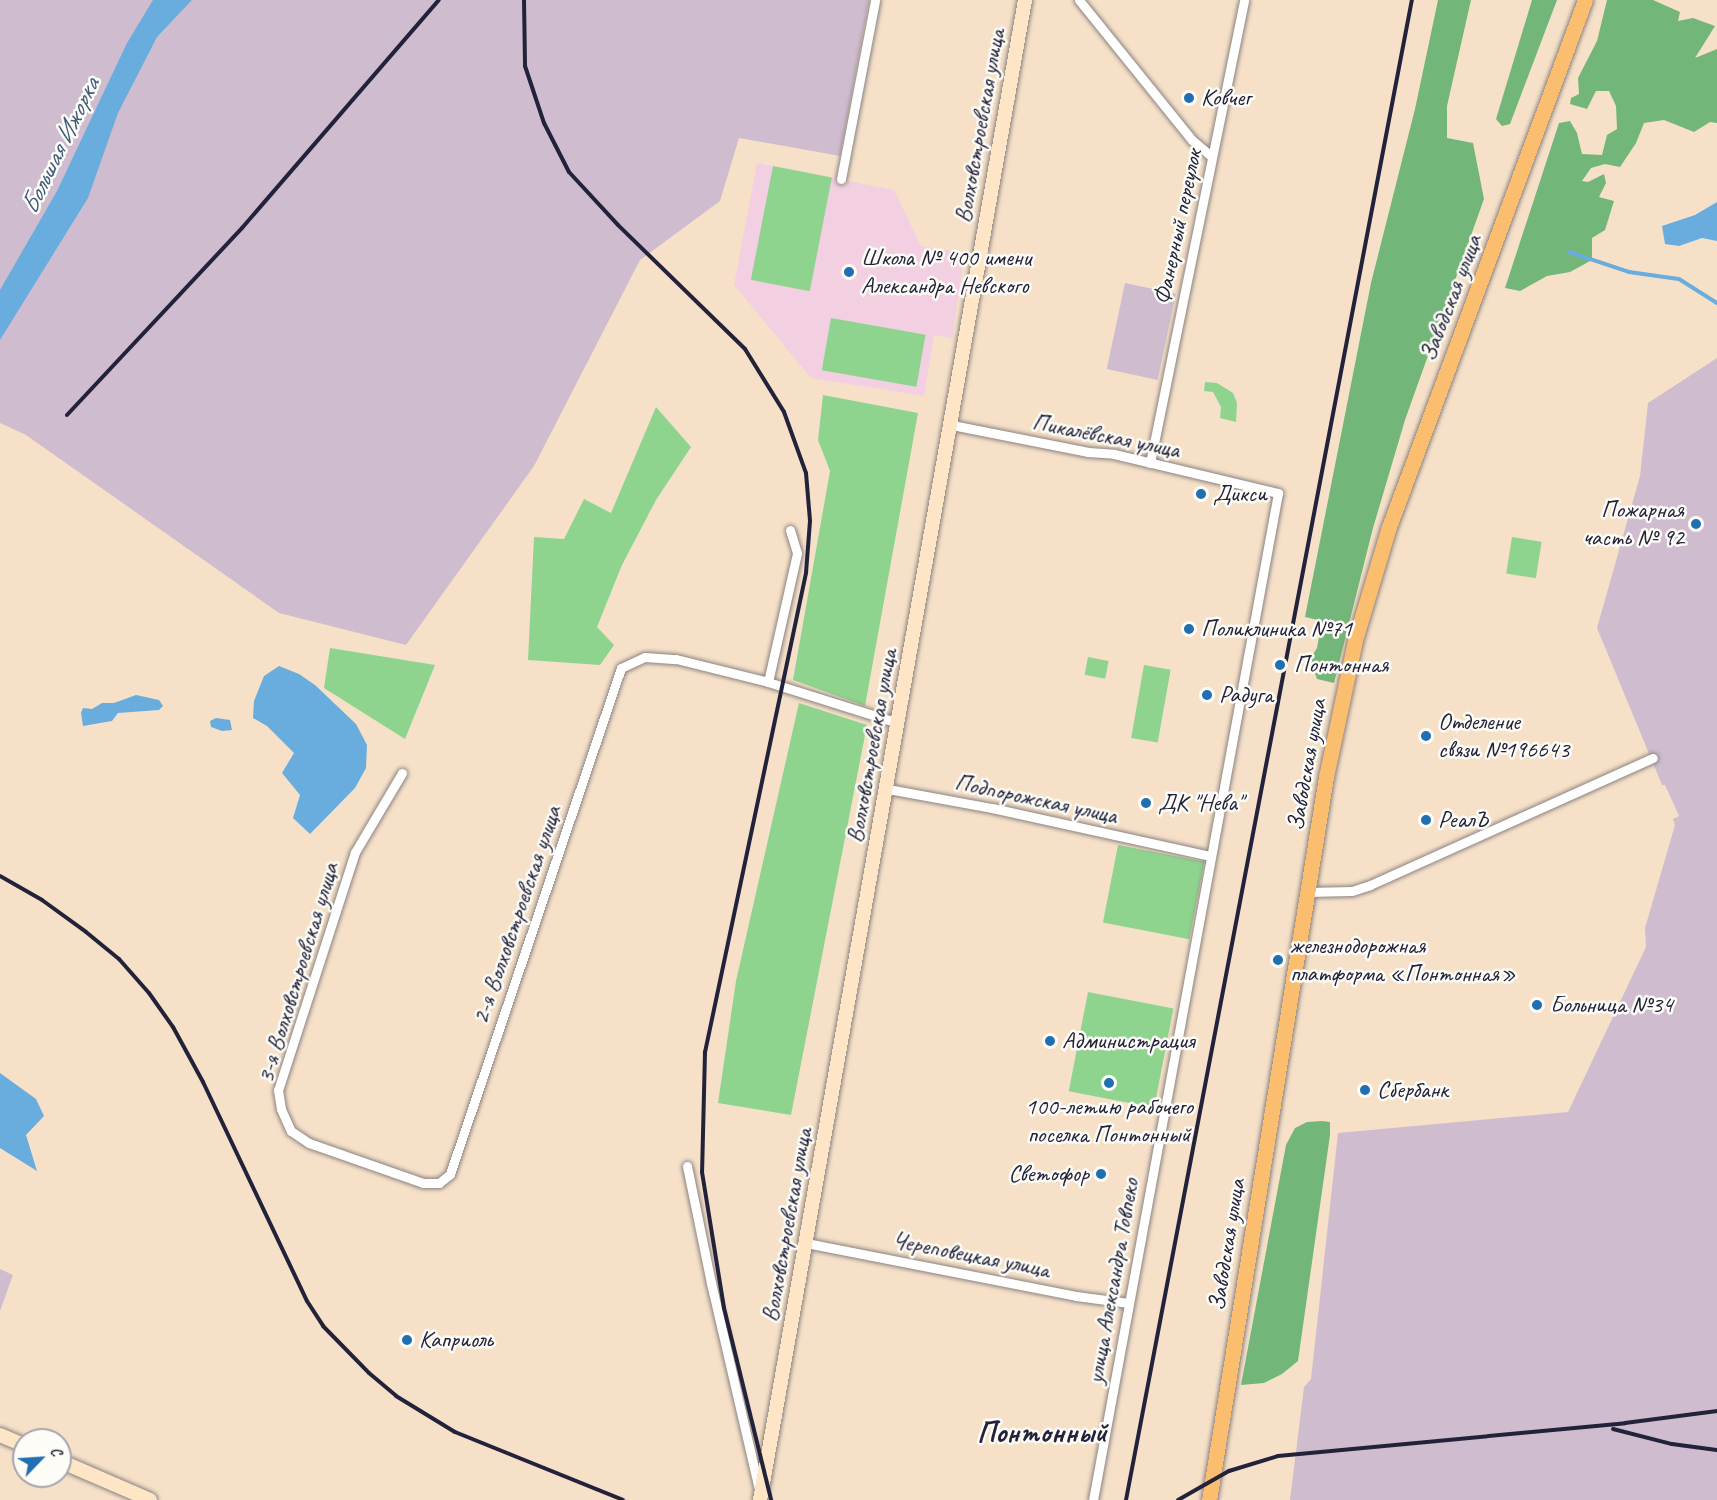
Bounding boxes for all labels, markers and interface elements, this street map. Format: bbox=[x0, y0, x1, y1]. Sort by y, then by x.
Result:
street label: Волховстроевская улица bbox=[949, 27, 1011, 225]
water label: Большая Ижорка bbox=[14, 73, 106, 219]
place label: Ковчег bbox=[1201, 84, 1250, 112]
marker: Ковчег bbox=[1182, 91, 1196, 105]
street label: Фанерный переулок bbox=[1148, 147, 1208, 307]
street label: Заводская улица bbox=[1413, 230, 1489, 366]
place label: Школа № 400 имени Александра Невского bbox=[861, 244, 1031, 300]
marker: Школа № 400 имени Александра Невского bbox=[842, 265, 856, 279]
street label: Пикалёвская улица bbox=[1029, 407, 1183, 465]
place label: Дикси bbox=[1213, 480, 1267, 508]
marker: Дикси bbox=[1194, 487, 1208, 501]
place label: Пожарная часть № 92 bbox=[1583, 496, 1684, 552]
marker: Пожарная часть № 92 bbox=[1689, 517, 1703, 531]
place label: Поликлиника №71 bbox=[1201, 615, 1352, 643]
marker: Поликлиника №71 bbox=[1182, 622, 1196, 636]
street label: Волховстроевская улица bbox=[841, 647, 903, 845]
place label: Понтонная bbox=[1294, 651, 1388, 679]
marker: Понтонная bbox=[1271, 656, 1289, 674]
place label: Радуга bbox=[1219, 681, 1273, 709]
marker: Радуга bbox=[1200, 688, 1214, 702]
street label: Заводская улица bbox=[1281, 696, 1333, 834]
place label: Отделение связи №196643 bbox=[1438, 708, 1569, 764]
marker: Отделение связи №196643 bbox=[1419, 729, 1433, 743]
street label: Подпорожская улица bbox=[951, 768, 1121, 830]
place label: ДК "Нева" bbox=[1158, 789, 1243, 817]
marker: ДК "Нева" bbox=[1139, 796, 1153, 810]
street label: 2-я Волховстроевская улица bbox=[466, 802, 568, 1028]
place label: РеалЪ bbox=[1438, 806, 1488, 834]
marker: РеалЪ bbox=[1419, 813, 1433, 827]
street label: 3-я Волховстроевская улица bbox=[251, 859, 345, 1087]
place label: железнодорожная платформа «Понтонная» bbox=[1290, 932, 1516, 988]
marker: железнодорожная платформа «Понтонная» bbox=[1271, 953, 1285, 967]
place label: Больница №34 bbox=[1550, 991, 1673, 1019]
marker: Больница №34 bbox=[1528, 996, 1546, 1014]
place label: Администрация bbox=[1062, 1027, 1194, 1055]
marker: Администрация bbox=[1043, 1034, 1057, 1048]
marker: 100-летию рабочего поселка Понтонный bbox=[1102, 1076, 1116, 1090]
place label: Сбербанк bbox=[1377, 1076, 1448, 1104]
marker: Сбербанк bbox=[1358, 1083, 1372, 1097]
place label: 100-летию рабочего поселка Понтонный bbox=[1026, 1093, 1192, 1149]
street label: Волховстроевская улица bbox=[756, 1126, 818, 1324]
place label: Светофор bbox=[1008, 1160, 1089, 1188]
marker: Светофор bbox=[1094, 1167, 1108, 1181]
street label: улица Александра Товпеко bbox=[1081, 1176, 1145, 1386]
street label: Заводская улица bbox=[1202, 1176, 1252, 1314]
street label: Череповецкая улица bbox=[890, 1226, 1052, 1284]
place label: Каприоль bbox=[419, 1326, 493, 1354]
marker: Каприоль bbox=[400, 1333, 414, 1347]
district label: Понтонный bbox=[977, 1414, 1107, 1450]
north arrow bbox=[12, 1428, 72, 1488]
text: С bbox=[46, 1443, 67, 1459]

